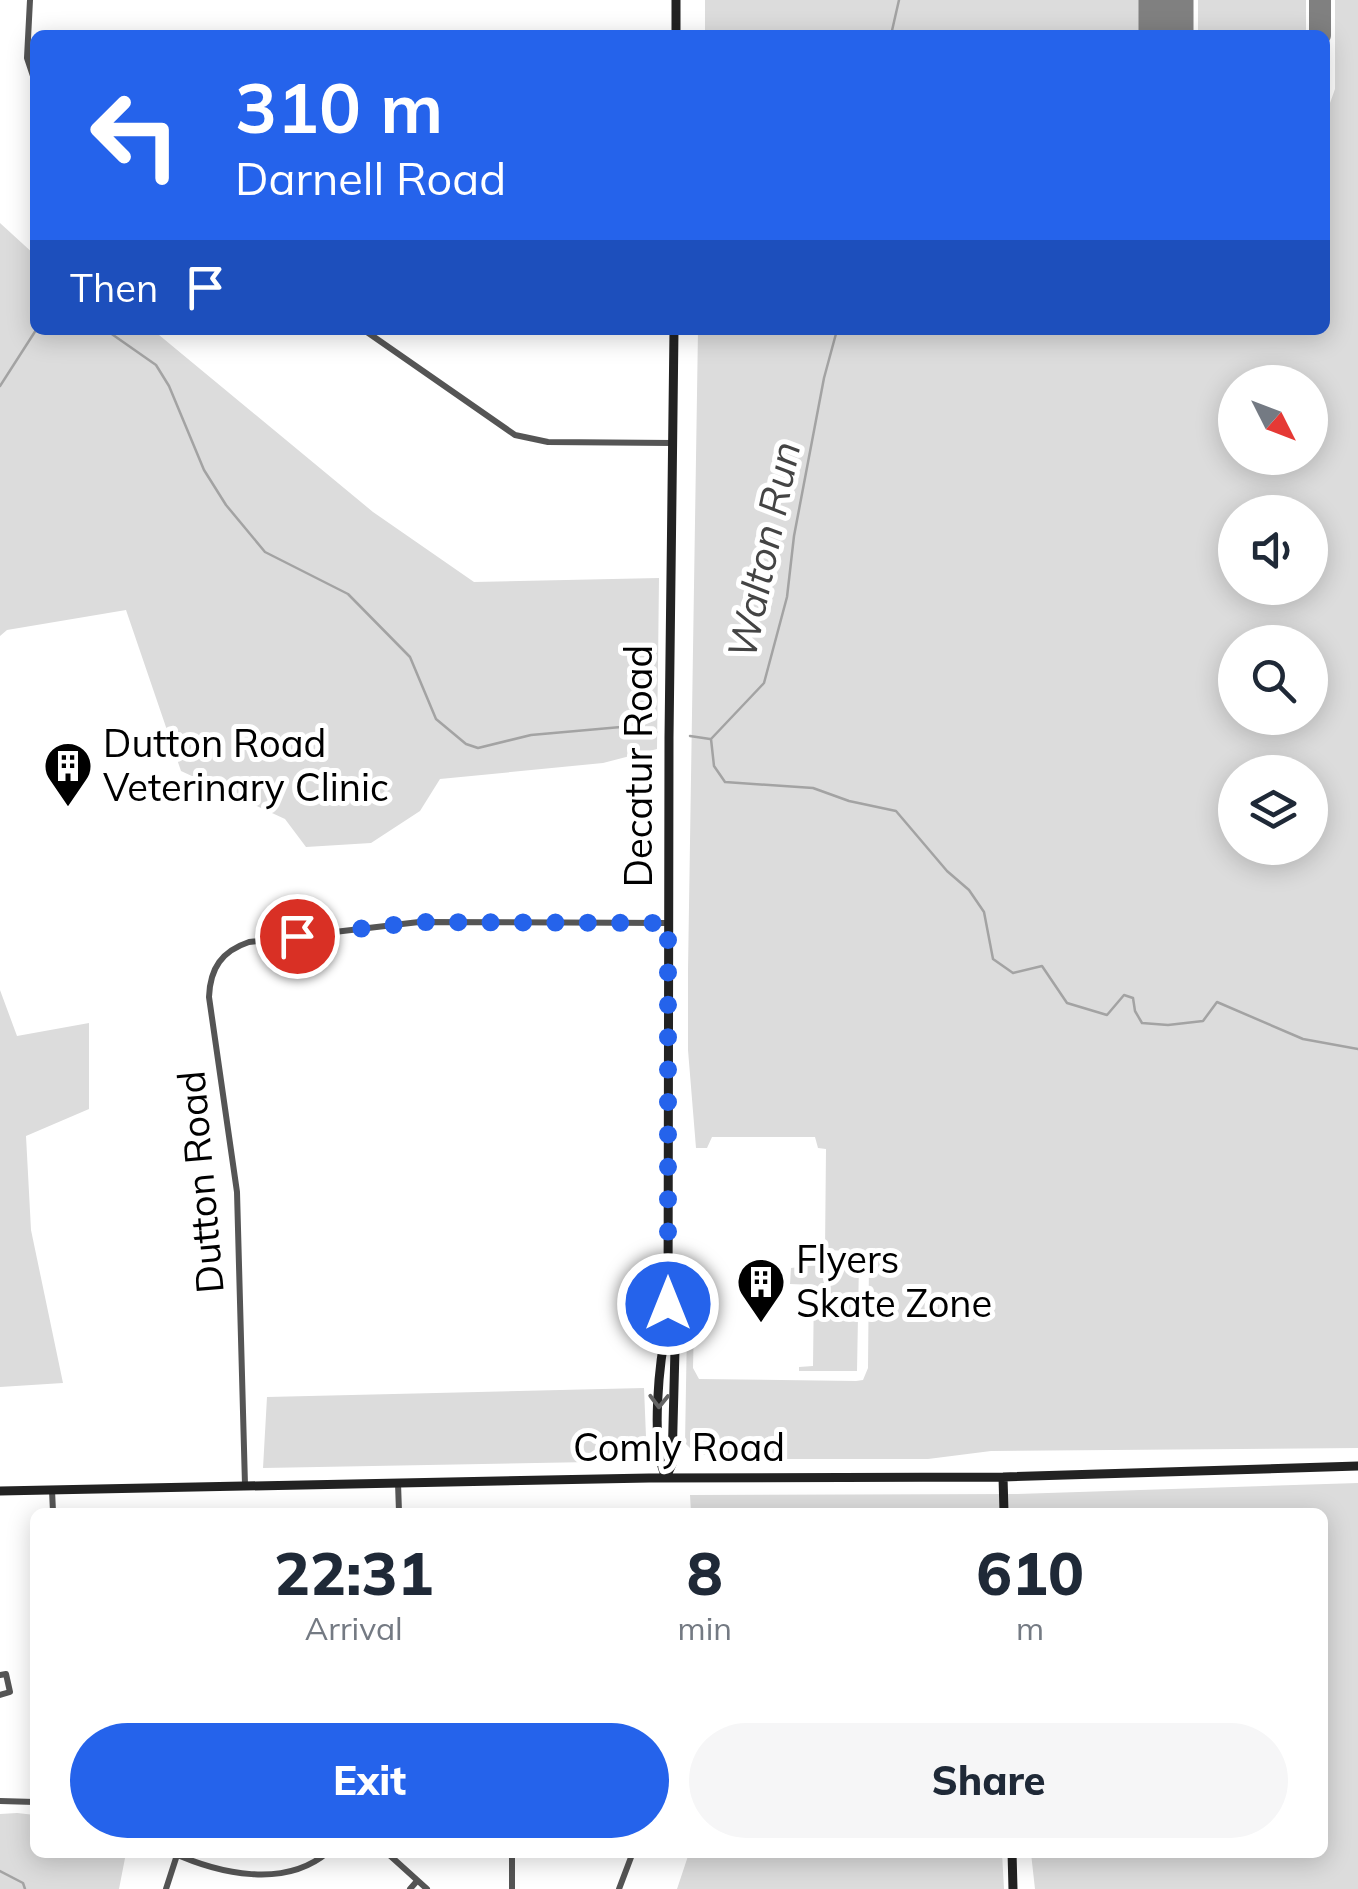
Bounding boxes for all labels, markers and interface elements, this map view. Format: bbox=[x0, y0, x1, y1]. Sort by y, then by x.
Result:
text: 310 m bbox=[235, 63, 443, 151]
icon: left bbox=[70, 70, 200, 200]
text: Darnell Road bbox=[235, 150, 506, 206]
icon: arrive bbox=[178, 260, 233, 315]
text: Then bbox=[70, 264, 158, 312]
north arrow bbox=[1218, 365, 1328, 475]
map controls bbox=[1218, 365, 1328, 865]
water label: Walton Run bbox=[716, 437, 810, 663]
button: sound bbox=[1218, 495, 1328, 605]
button: search bbox=[1218, 625, 1328, 735]
street label: Decatur Road bbox=[614, 645, 662, 887]
place label: Dutton Road Veterinary Clinic bbox=[103, 719, 389, 811]
building icon: Dutton Road Veterinary Clinic bbox=[42, 740, 94, 808]
button: layers bbox=[1218, 755, 1328, 865]
pin bbox=[255, 894, 340, 979]
icon: arrive bbox=[270, 909, 325, 964]
street label: Dutton Road bbox=[166, 1069, 234, 1295]
place label: Flyers Skate Zone bbox=[796, 1235, 992, 1327]
position arrow bbox=[616, 1252, 720, 1356]
building icon: Flyers Skate Zone bbox=[735, 1256, 787, 1324]
one-way arrow bbox=[649, 1393, 670, 1409]
street label: Comly Road bbox=[573, 1423, 785, 1471]
text: 22:31 bbox=[274, 1535, 434, 1610]
text: 8 bbox=[687, 1535, 723, 1610]
text: 610 bbox=[976, 1535, 1084, 1610]
text: Arrival bbox=[305, 1608, 403, 1648]
text: min bbox=[678, 1608, 732, 1648]
text: m bbox=[1016, 1608, 1044, 1648]
button: Exit bbox=[70, 1723, 669, 1838]
button: Share bbox=[689, 1723, 1288, 1838]

